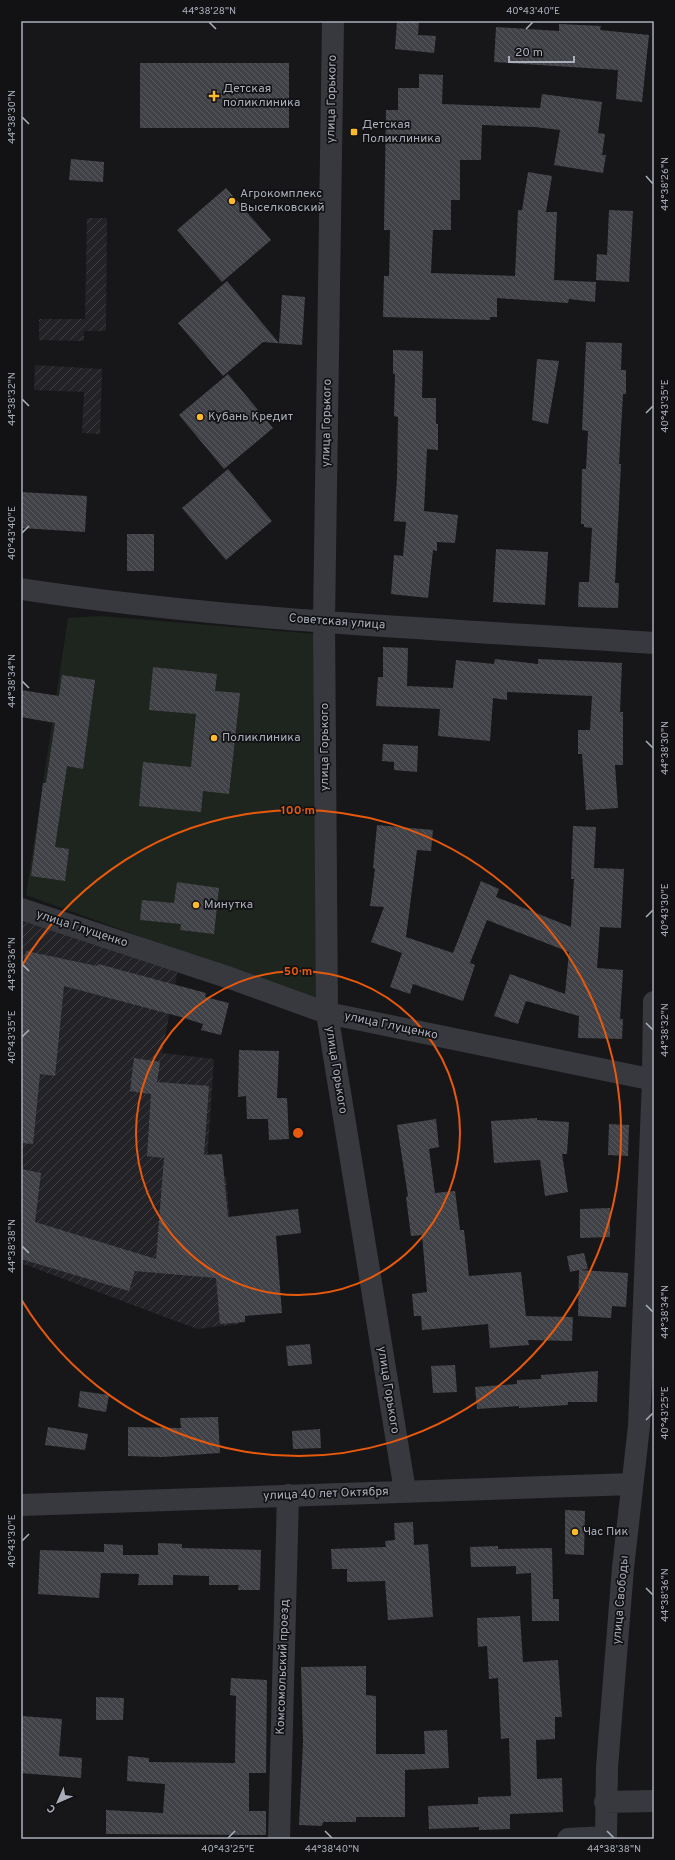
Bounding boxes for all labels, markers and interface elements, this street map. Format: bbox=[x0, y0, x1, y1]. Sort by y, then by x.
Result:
text: 44°38'28"N bbox=[182, 5, 236, 18]
text: 40°43'40"E bbox=[506, 5, 560, 18]
scale bar bbox=[509, 38, 574, 64]
text: 20 m bbox=[515, 45, 543, 61]
street label: улица Горького bbox=[323, 54, 341, 143]
place label: Детская поликлиника bbox=[223, 81, 300, 111]
text: 44°38'30"N bbox=[6, 90, 19, 144]
marker: Детская поликлиника bbox=[208, 90, 220, 102]
place label: Детская Поликлиника bbox=[362, 117, 440, 147]
marker: Детская Поликлиника bbox=[349, 127, 359, 137]
text: 44°38'26"N bbox=[659, 157, 672, 211]
place label: Агрокомплекс Выселковский bbox=[240, 186, 325, 216]
marker: Агрокомплекс Выселковский bbox=[227, 196, 237, 206]
text: 44°38'32"N bbox=[6, 372, 19, 426]
street label: улица Горького bbox=[318, 378, 336, 467]
text: 40°43'35"E bbox=[659, 379, 672, 433]
place label: Кубань Кредит bbox=[208, 409, 294, 425]
marker: Кубань Кредит bbox=[195, 412, 205, 422]
text: 40°43'40"E bbox=[6, 506, 19, 560]
street label: Советская улица bbox=[288, 611, 386, 633]
text: 44°38'34"N bbox=[6, 654, 19, 708]
street label: улица Горького bbox=[317, 703, 333, 791]
text: 44°38'30"N bbox=[659, 721, 672, 775]
place label: Поликлиника bbox=[222, 730, 300, 746]
marker: Поликлиника bbox=[209, 733, 219, 743]
text: 100 m bbox=[281, 803, 315, 819]
text: 40°43'30"E bbox=[659, 883, 672, 937]
place label: Минутка bbox=[204, 897, 253, 913]
marker: Минутка bbox=[191, 900, 201, 910]
street label: улица Глущенко bbox=[34, 907, 130, 951]
text: 44°38'36"N bbox=[6, 937, 19, 991]
text: 50 m bbox=[284, 964, 312, 980]
text: 44°38'32"N bbox=[659, 1003, 672, 1057]
street label: улица Глущенко bbox=[343, 1008, 440, 1044]
text: 40°43'35"E bbox=[6, 1010, 19, 1064]
street label: улица Горького bbox=[321, 1025, 351, 1115]
centre of rings bbox=[291, 1126, 305, 1140]
text: 44°38'38"N bbox=[6, 1219, 19, 1273]
text: 44°38'34"N bbox=[659, 1285, 672, 1339]
street label: улица Горького bbox=[373, 1345, 403, 1435]
text: 40°43'25"E bbox=[659, 1386, 672, 1440]
street label: улица 40 лет Октября bbox=[263, 1484, 389, 1504]
text: 40°43'30"E bbox=[6, 1514, 19, 1568]
place label: Час Пик bbox=[583, 1524, 628, 1540]
marker: Час Пик bbox=[570, 1527, 580, 1537]
street label: улица Свободы bbox=[609, 1555, 633, 1645]
text: 44°38'36"N bbox=[659, 1568, 672, 1622]
street label: Комсомольский проезд bbox=[273, 1599, 293, 1735]
north arrow bbox=[38, 1782, 78, 1822]
text: С bbox=[44, 1801, 59, 1816]
text: 40°43'25"E bbox=[201, 1843, 255, 1856]
text: 44°38'40"N bbox=[305, 1843, 359, 1856]
text: 44°38'38"N bbox=[587, 1843, 641, 1856]

